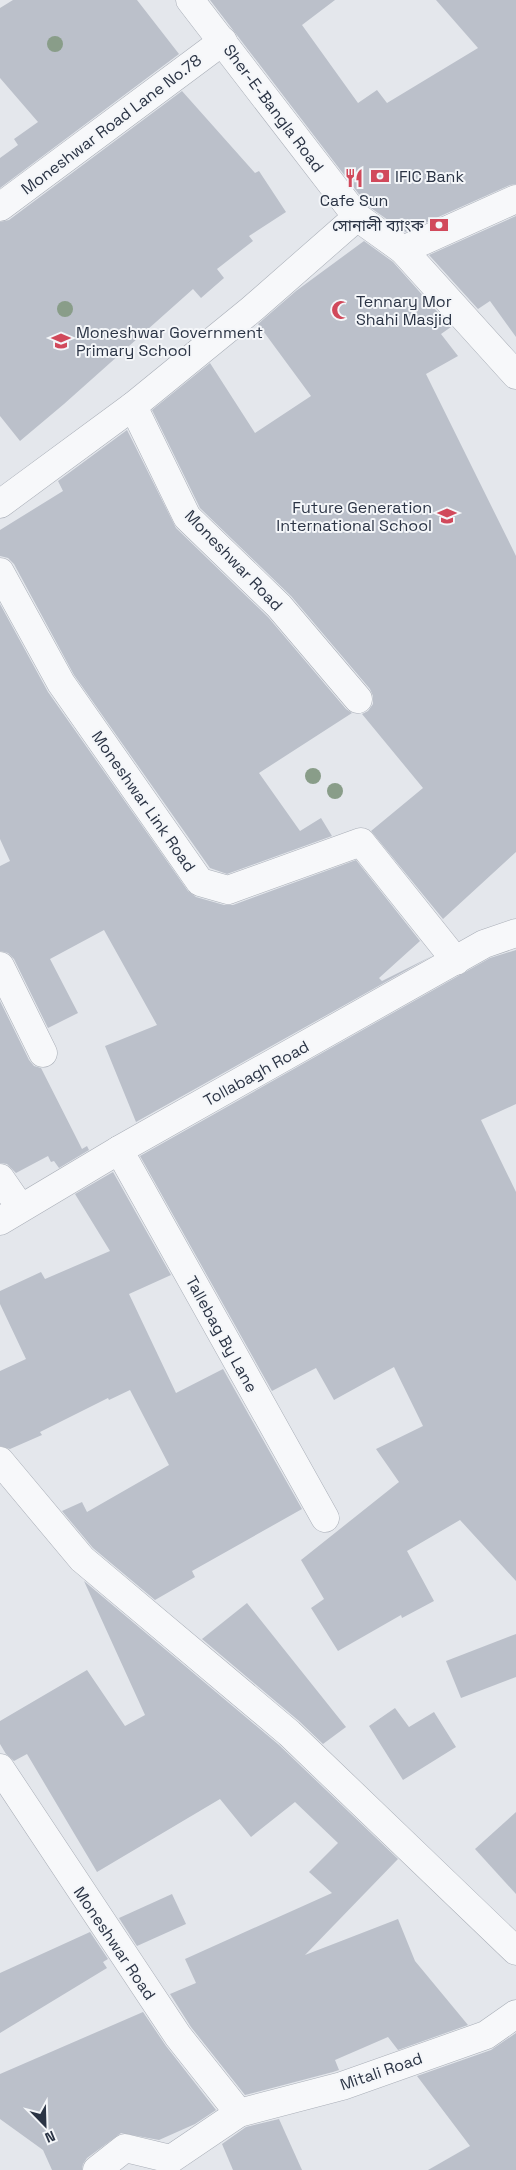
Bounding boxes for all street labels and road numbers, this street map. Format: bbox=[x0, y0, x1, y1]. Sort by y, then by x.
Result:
street label: Sher-E-Bangla Road bbox=[219, 40, 329, 176]
street label: Moneshwar Road Lane No.78 bbox=[17, 50, 206, 199]
street label: Moneshwar Road bbox=[180, 505, 287, 615]
street label: Moneshwar Link Road bbox=[87, 727, 200, 876]
street label: Tollabagh Road bbox=[200, 1036, 313, 1111]
street label: Tallebag By Lane bbox=[181, 1272, 262, 1396]
street label: Moneshwar Road bbox=[69, 1882, 160, 2004]
street label: Mitali Road bbox=[337, 2048, 425, 2095]

